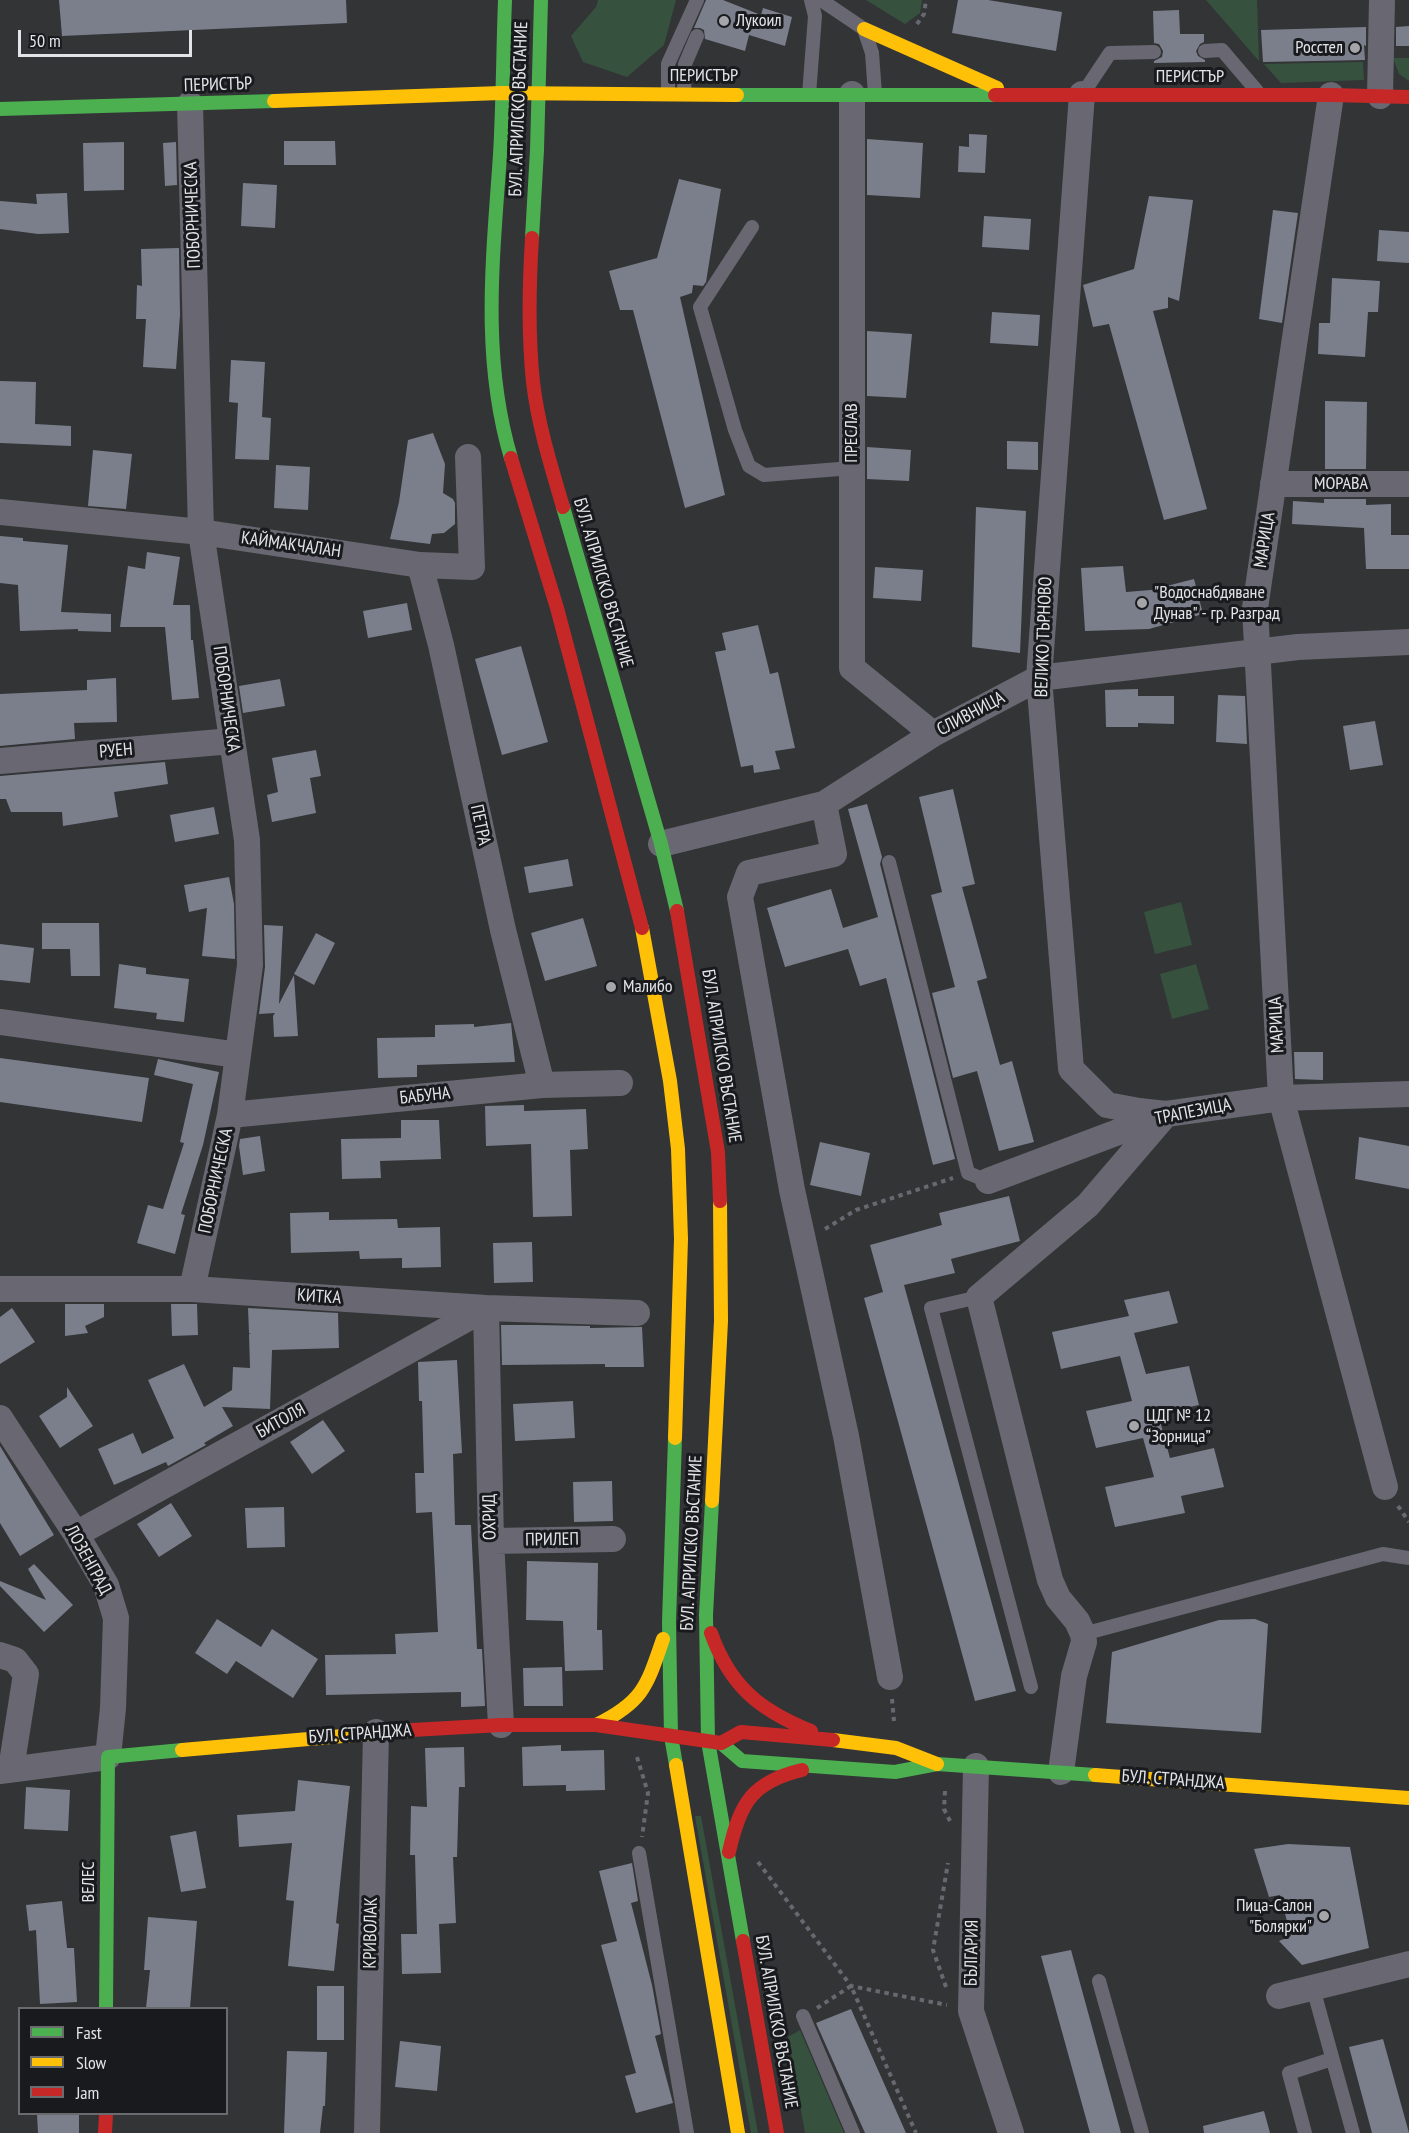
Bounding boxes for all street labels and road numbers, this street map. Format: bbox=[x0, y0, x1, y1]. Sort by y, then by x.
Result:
street label: БУЛ. АПРИЛСКО ВЪСТАНИЕ bbox=[505, 21, 533, 197]
street label: ПЕРИСТЪР bbox=[670, 65, 738, 87]
street label: ПЕРИСТЪР bbox=[1156, 66, 1224, 88]
street label: ПЕРИСТЪР bbox=[183, 73, 253, 97]
street label: ПОБОРНИЧЕСКА bbox=[180, 161, 206, 269]
street label: ПРЕСЛАВ bbox=[841, 403, 863, 463]
street label: МОРАВА bbox=[1314, 473, 1368, 495]
street label: БУЛ. АПРИЛСКО ВЪСТАНИЕ bbox=[568, 496, 638, 670]
street label: МАРИЦА bbox=[1250, 510, 1280, 570]
street label: КАЙМАКЧАЛАН bbox=[240, 527, 342, 563]
street label: ВЕЛИКО ТЪРНОВО bbox=[1031, 576, 1057, 698]
street label: ПОБОРНИЧЕСКА bbox=[208, 645, 244, 753]
street label: СЛИВНИЦА bbox=[934, 687, 1008, 741]
street label: РУЕН bbox=[98, 739, 134, 763]
street label: ПЕТРА bbox=[465, 803, 495, 847]
street label: БУЛ. АПРИЛСКО ВЪСТАНИЕ bbox=[697, 968, 745, 1144]
street label: МАРИЦА bbox=[1265, 996, 1289, 1054]
street label: БАБУНА bbox=[399, 1083, 451, 1109]
street label: ТРАПЕЗИЦА bbox=[1153, 1094, 1233, 1130]
street label: ПОБОРНИЧЕСКА bbox=[194, 1126, 238, 1236]
street label: КИТКА bbox=[296, 1285, 342, 1309]
street label: БИТОЛЯ bbox=[253, 1399, 309, 1443]
street label: БУЛ. АПРИЛСКО ВЪСТАНИЕ bbox=[677, 1455, 707, 1631]
street label: ОХРИД bbox=[479, 1494, 501, 1540]
street label: ЛОЗЕНГРАД bbox=[60, 1522, 116, 1598]
street label: ПРИЛЕП bbox=[525, 1529, 579, 1551]
street label: БУЛ. СТРАНДЖА bbox=[308, 1720, 412, 1748]
street label: БУЛ. СТРАНДЖА bbox=[1121, 1766, 1225, 1794]
street label: ВЕЛЕС bbox=[78, 1861, 100, 1903]
street label: КРИВОЛАК bbox=[360, 1897, 382, 1969]
street label: БЪЛГАРИЯ bbox=[961, 1920, 983, 1986]
street label: БУЛ. АПРИЛСКО ВЪСТАНИЕ bbox=[750, 1934, 802, 2110]

